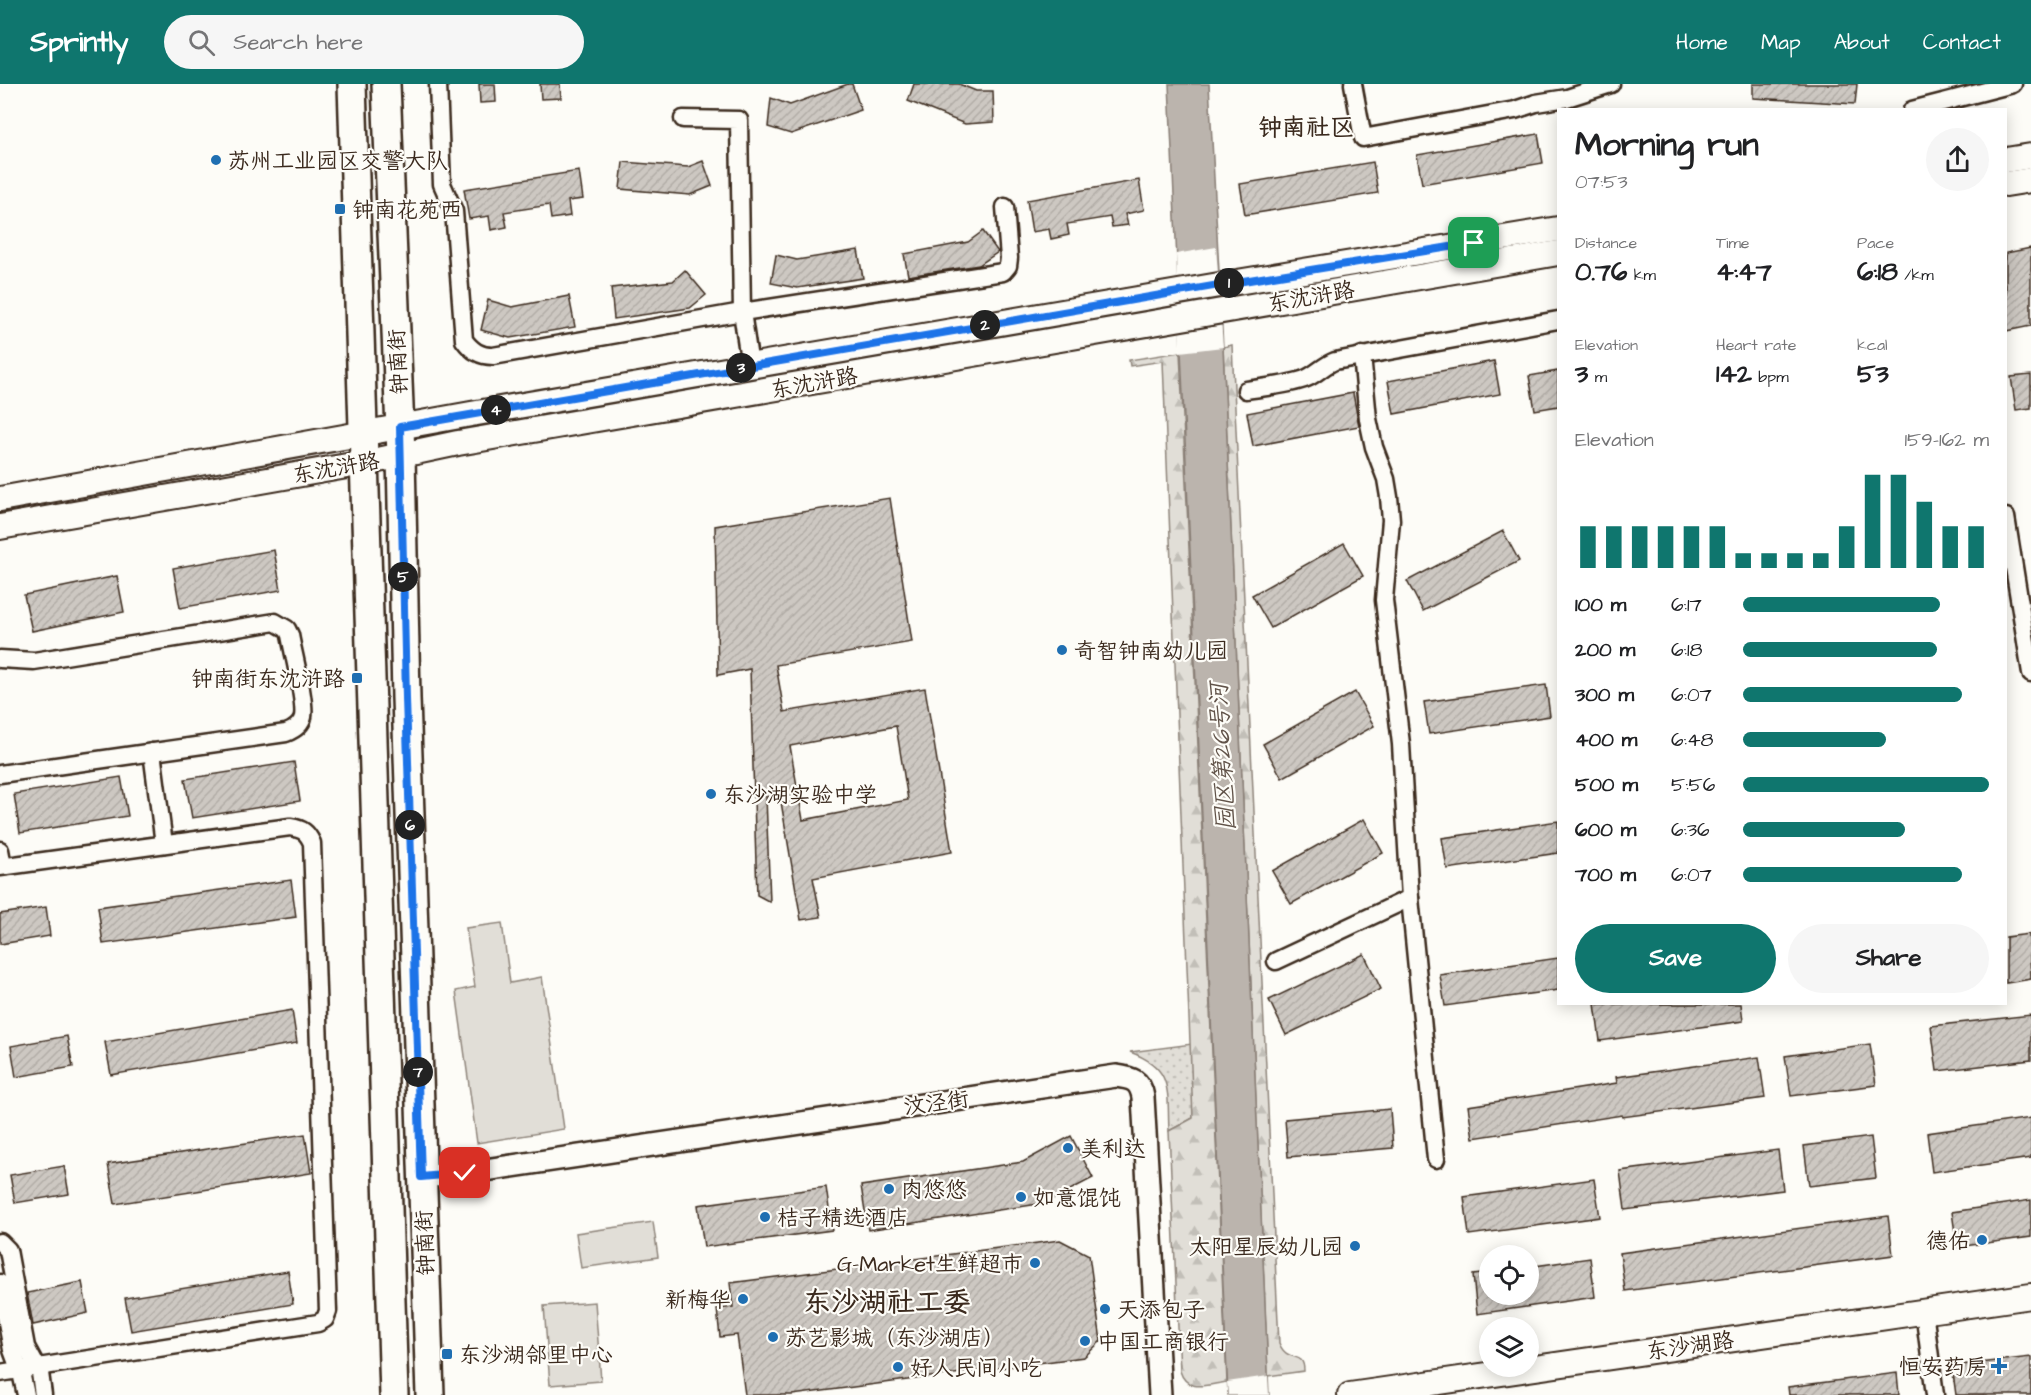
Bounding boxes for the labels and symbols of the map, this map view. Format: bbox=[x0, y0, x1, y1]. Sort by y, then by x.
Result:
district label: 钟南社区 bbox=[1258, 111, 1354, 145]
place label: 苏州工业园区交警大队 bbox=[228, 146, 448, 177]
marker: 苏州工业园区交警大队 bbox=[209, 153, 223, 167]
place label: 钟南花苑西 bbox=[352, 195, 462, 226]
marker: 钟南花苑西 bbox=[333, 202, 347, 216]
pin bbox=[1448, 217, 1499, 268]
pin: 1 bbox=[1214, 268, 1244, 298]
street label: 东沈浒路 bbox=[1265, 275, 1357, 320]
pin: 2 bbox=[970, 310, 1000, 340]
street label: 钟南街 bbox=[381, 328, 416, 396]
pin: 3 bbox=[726, 353, 756, 383]
street label: 东沈浒路 bbox=[768, 361, 860, 406]
pin: 4 bbox=[481, 395, 511, 425]
street label: 东沈浒路 bbox=[290, 446, 382, 491]
pin: 5 bbox=[388, 562, 418, 592]
place label: 奇智钟南幼儿园 bbox=[1074, 636, 1228, 667]
marker: 奇智钟南幼儿园 bbox=[1055, 643, 1069, 657]
place label: 钟南街东沈浒路 bbox=[191, 664, 345, 695]
marker: 钟南街东沈浒路 bbox=[350, 671, 364, 685]
water label: 园区第26号河 bbox=[1202, 678, 1244, 832]
place label: 东沙湖实验中学 bbox=[723, 780, 877, 811]
marker: 东沙湖实验中学 bbox=[704, 787, 718, 801]
pin: 6 bbox=[395, 810, 425, 840]
pin: 7 bbox=[403, 1057, 433, 1087]
street label: 汶泾街 bbox=[901, 1084, 971, 1123]
place label: 美利达 bbox=[1080, 1134, 1146, 1165]
marker: 美利达 bbox=[1061, 1141, 1075, 1155]
pin bbox=[439, 1147, 490, 1198]
place label: 肉悠悠 bbox=[901, 1175, 967, 1206]
marker: 肉悠悠 bbox=[882, 1182, 896, 1196]
place label: 如意馄饨 bbox=[1033, 1183, 1121, 1214]
marker: 如意馄饨 bbox=[1014, 1190, 1028, 1204]
place label: 桔子精选酒店 bbox=[777, 1203, 909, 1234]
street label: 钟南街 bbox=[409, 1209, 442, 1276]
marker: 桔子精选酒店 bbox=[758, 1210, 772, 1224]
place label: 德佑 bbox=[1926, 1226, 1970, 1257]
place label: 太阳星辰幼儿园 bbox=[1189, 1232, 1343, 1263]
marker: 德佑 bbox=[1975, 1233, 1989, 1247]
marker: 太阳星辰幼儿园 bbox=[1348, 1239, 1362, 1253]
place label: G-Market生鲜超市 bbox=[837, 1249, 1023, 1280]
marker: G-Market生鲜超市 bbox=[1028, 1256, 1042, 1270]
district label: 东沙湖社工委 bbox=[803, 1283, 971, 1322]
place label: 新梅华 bbox=[665, 1285, 731, 1316]
marker: 新梅华 bbox=[736, 1292, 750, 1306]
place label: 天添包子 bbox=[1117, 1295, 1205, 1326]
marker: 天添包子 bbox=[1098, 1302, 1112, 1316]
place label: 苏艺影城（东沙湖店） bbox=[785, 1323, 1005, 1354]
street label: 东沙湖路 bbox=[1644, 1325, 1736, 1368]
place label: 中国工商银行 bbox=[1097, 1327, 1229, 1358]
marker: 苏艺影城（东沙湖店） bbox=[766, 1330, 780, 1344]
marker: 中国工商银行 bbox=[1078, 1334, 1092, 1348]
place label: 东沙湖邻里中心 bbox=[459, 1340, 613, 1371]
marker: 东沙湖邻里中心 bbox=[440, 1347, 454, 1361]
place label: 恒安药房 bbox=[1899, 1352, 1987, 1383]
place label: 好人民间小吃 bbox=[910, 1353, 1042, 1384]
marker: 恒安药房 bbox=[1992, 1359, 2006, 1373]
marker: 好人民间小吃 bbox=[891, 1360, 905, 1374]

